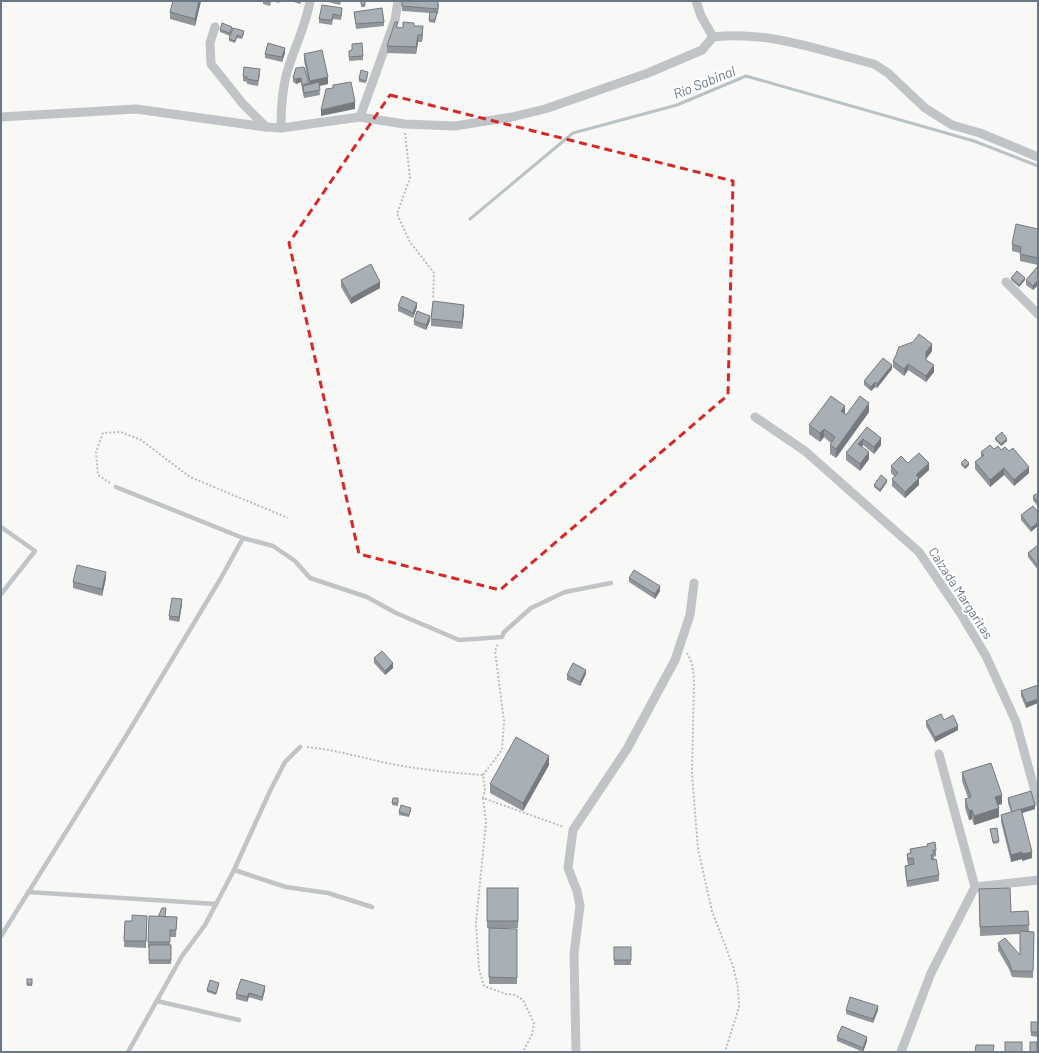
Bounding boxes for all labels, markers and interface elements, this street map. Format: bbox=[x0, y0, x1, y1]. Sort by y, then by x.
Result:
water label: Río Sabinal bbox=[670, 62, 738, 102]
street label: Calzada Margaritas bbox=[925, 544, 997, 642]

